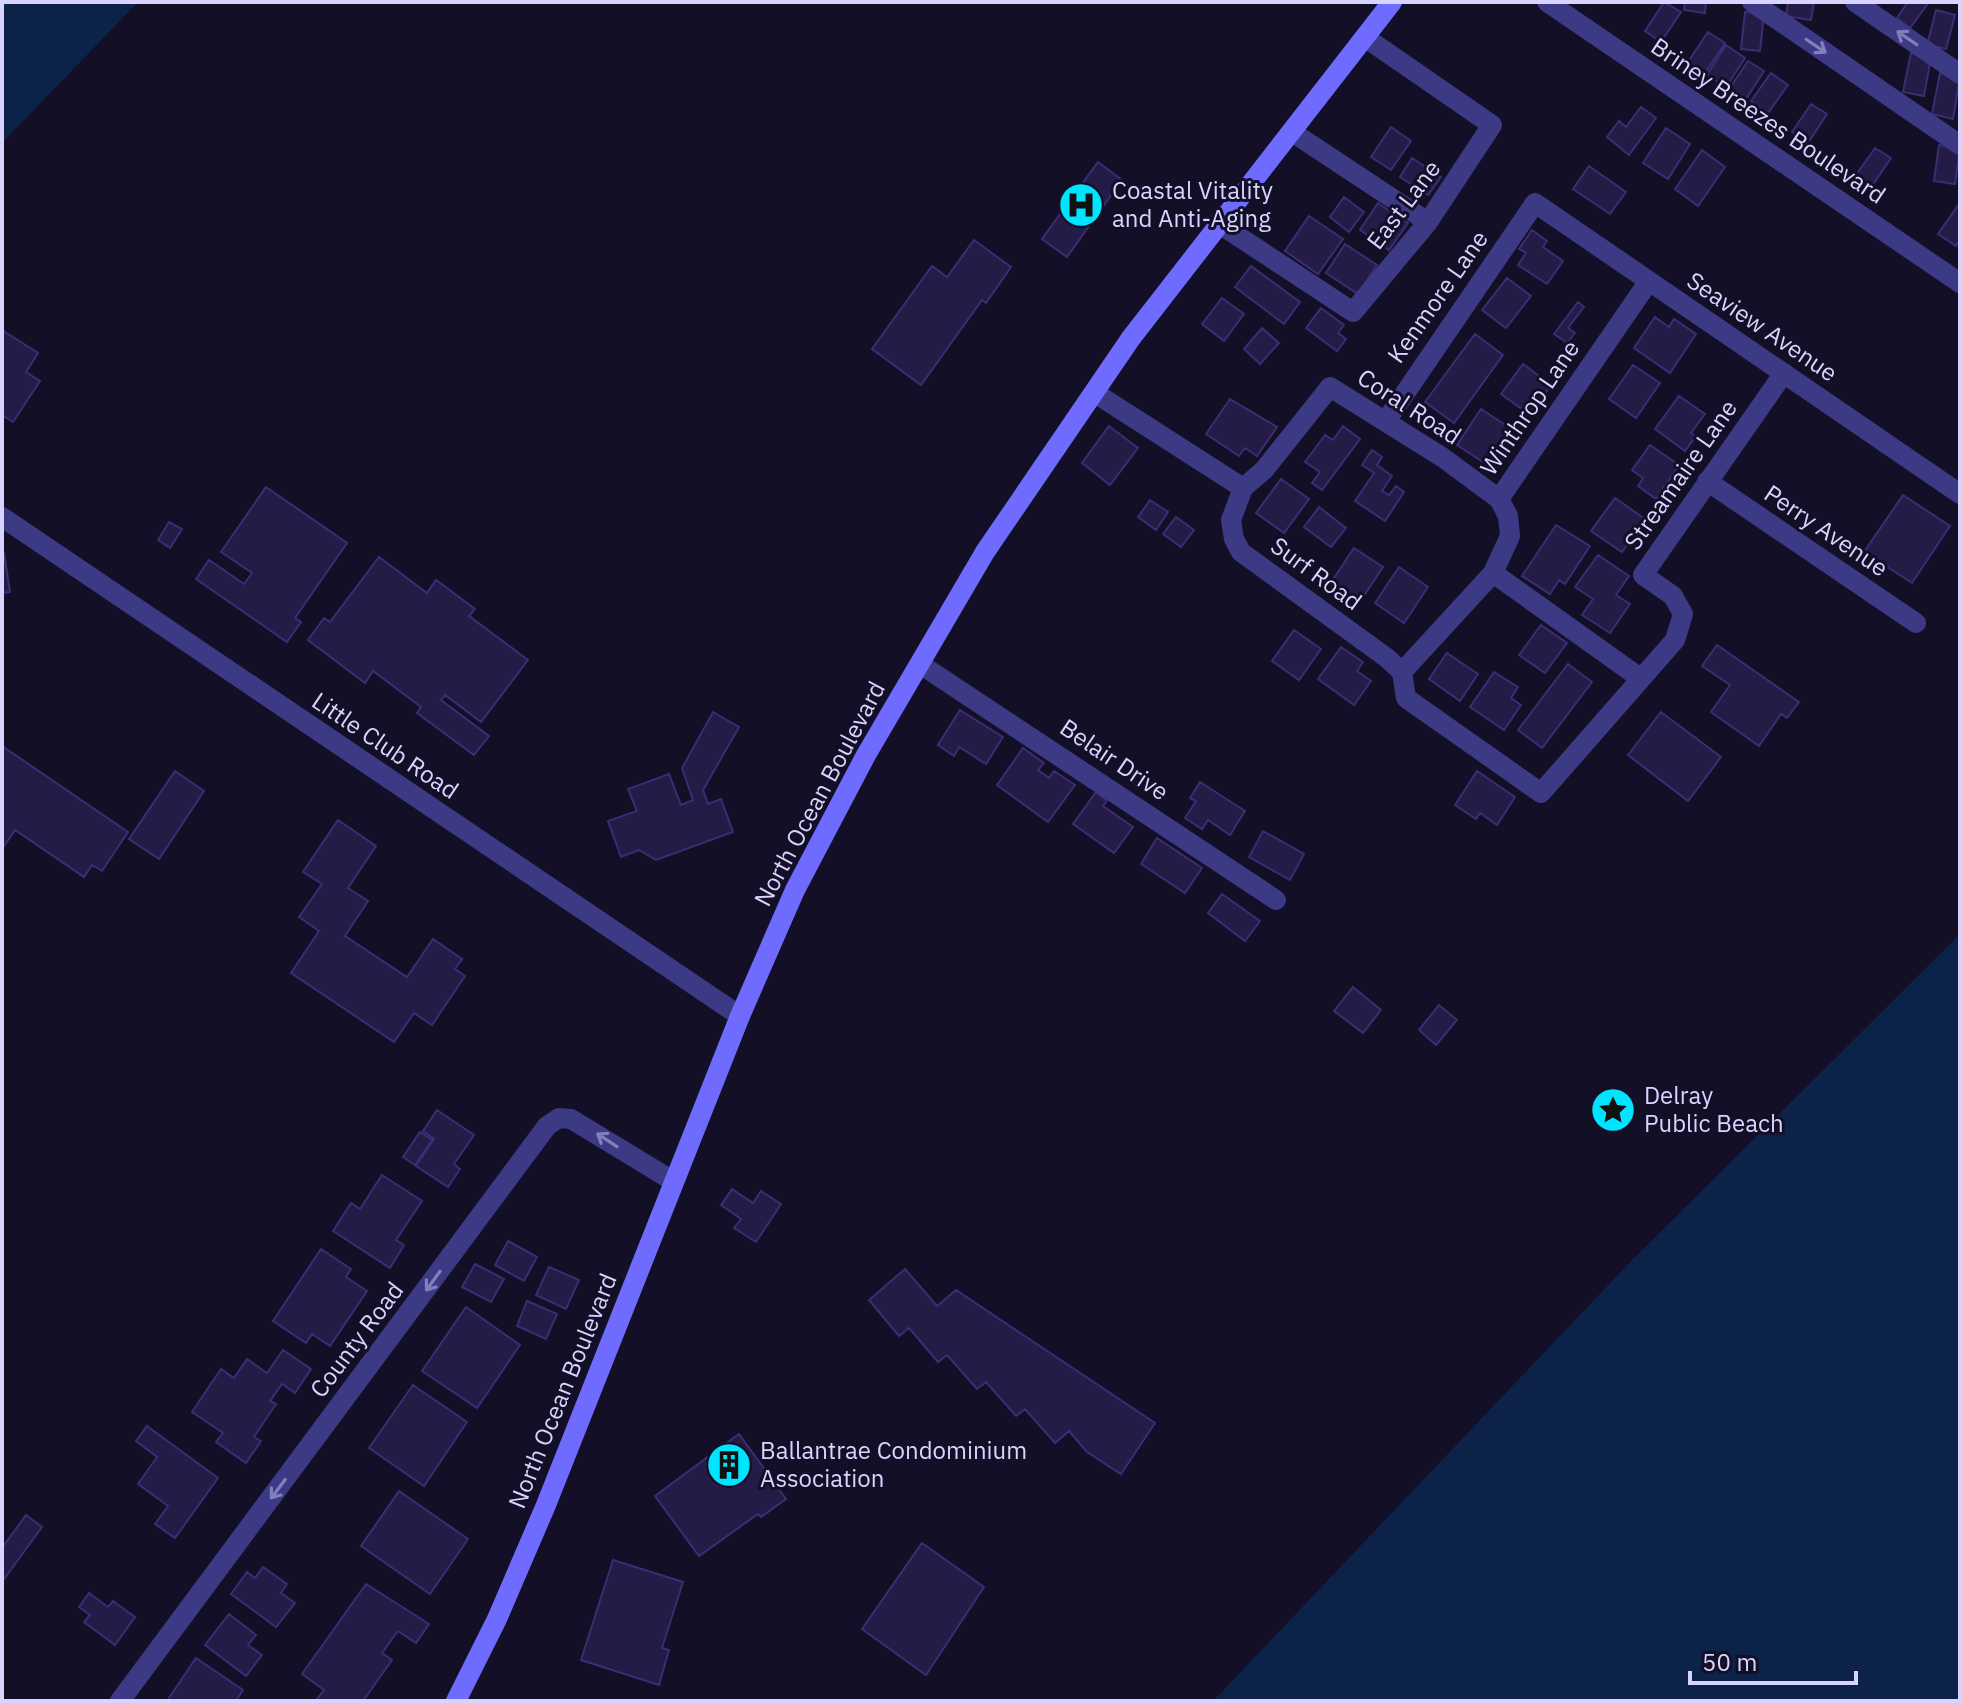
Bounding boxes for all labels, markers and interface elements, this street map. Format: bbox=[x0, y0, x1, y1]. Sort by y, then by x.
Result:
street label: Briney Breezes Boulevard bbox=[1645, 30, 1892, 211]
one-way arrow bbox=[1897, 30, 1919, 46]
one-way arrow bbox=[1805, 38, 1827, 54]
street label: East Lane bbox=[1359, 153, 1447, 256]
place label: Coastal Vitality and Anti-Aging bbox=[1112, 174, 1273, 234]
hospital icon: Coastal Vitality and Anti-Aging bbox=[1057, 181, 1105, 229]
street label: Kenmore Lane bbox=[1380, 224, 1495, 369]
street label: Seaview Avenue bbox=[1681, 264, 1844, 388]
street label: Winthrop Lane bbox=[1472, 334, 1586, 481]
street label: Coral Road bbox=[1352, 361, 1467, 452]
street label: Streamaire Lane bbox=[1617, 393, 1744, 556]
street label: Perry Avenue bbox=[1758, 477, 1895, 583]
street label: Surf Road bbox=[1265, 529, 1369, 617]
street label: North Ocean Boulevard bbox=[746, 675, 892, 912]
street label: Little Club Road bbox=[306, 684, 465, 806]
street label: Belair Drive bbox=[1054, 711, 1175, 807]
place label: Delray Public Beach bbox=[1644, 1079, 1784, 1139]
place icon: Delray Public Beach bbox=[1589, 1086, 1637, 1134]
one-way arrow bbox=[596, 1131, 619, 1147]
one-way arrow bbox=[425, 1269, 442, 1291]
street label: North Ocean Boulevard bbox=[500, 1269, 624, 1513]
street label: County Road bbox=[302, 1275, 410, 1404]
place label: Ballantrae Condominium Association bbox=[760, 1434, 1027, 1494]
building icon: Ballantrae Condominium Association bbox=[705, 1441, 753, 1489]
one-way arrow bbox=[269, 1478, 286, 1499]
scale bar bbox=[1690, 1635, 1856, 1685]
text: 50 m bbox=[1702, 1646, 1757, 1678]

